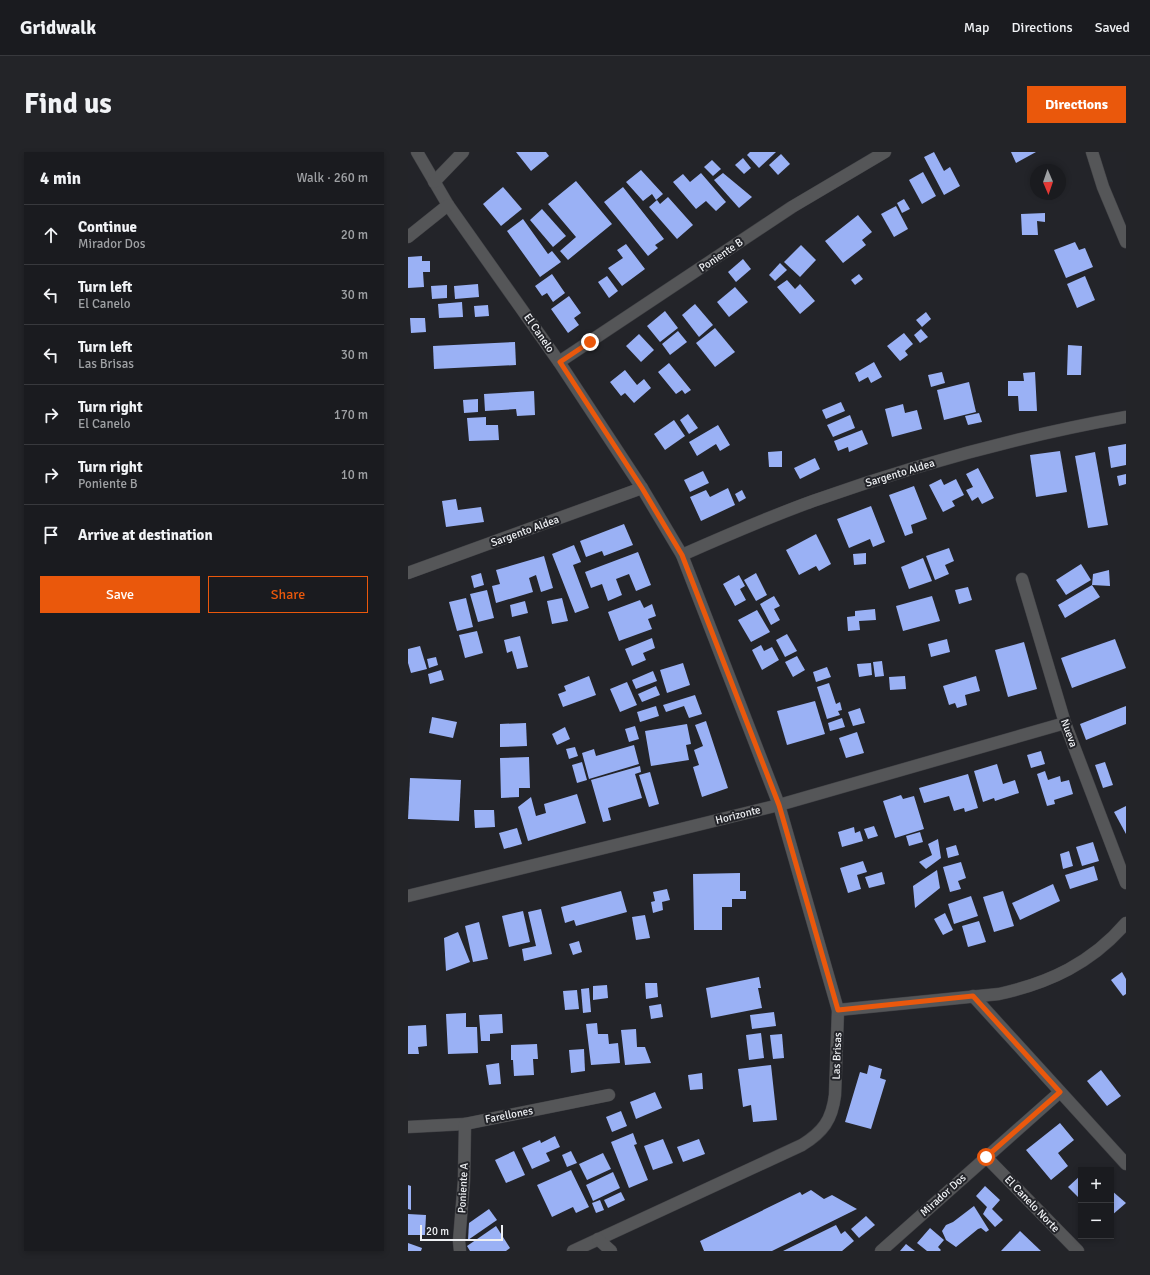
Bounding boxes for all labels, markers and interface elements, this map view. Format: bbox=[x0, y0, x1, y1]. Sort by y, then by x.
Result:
text: Gridwalk bbox=[20, 16, 96, 40]
text: Map bbox=[964, 19, 990, 36]
text: Directions bbox=[1012, 19, 1073, 36]
text: Saved bbox=[1095, 19, 1130, 36]
button: Directions bbox=[1027, 86, 1126, 123]
text: Find us bbox=[24, 87, 112, 121]
north arrow bbox=[1030, 164, 1066, 200]
text: 4 min bbox=[40, 168, 81, 189]
text: Walk · 260 m bbox=[297, 170, 368, 186]
text: Continue bbox=[78, 218, 137, 236]
icon: ahead bbox=[40, 224, 62, 246]
text: 20 m bbox=[341, 227, 368, 243]
street label: Poniente B bbox=[696, 235, 746, 275]
text: Mirador Dos bbox=[78, 236, 145, 252]
text: Turn left bbox=[78, 278, 132, 296]
icon: left bbox=[40, 284, 62, 306]
text: 30 m bbox=[341, 287, 368, 303]
text: El Canelo bbox=[78, 296, 130, 312]
street label: El Canelo bbox=[521, 311, 557, 355]
route end bbox=[581, 333, 599, 351]
text: Turn left bbox=[78, 338, 132, 356]
icon: left bbox=[40, 344, 62, 366]
text: 30 m bbox=[341, 347, 368, 363]
text: Las Brisas bbox=[78, 356, 134, 372]
text: Turn right bbox=[78, 398, 143, 416]
icon: right bbox=[40, 404, 62, 426]
text: 170 m bbox=[334, 407, 368, 423]
text: El Canelo bbox=[78, 416, 130, 432]
street label: Sargento Aldea bbox=[864, 456, 937, 490]
text: Turn right bbox=[78, 458, 143, 476]
icon: right bbox=[40, 464, 62, 486]
text: 10 m bbox=[341, 467, 368, 483]
text: Poniente B bbox=[78, 476, 138, 492]
street label: Sargento Aldea bbox=[489, 513, 561, 549]
icon: arrive bbox=[40, 524, 62, 546]
text: Arrive at destination bbox=[78, 526, 213, 544]
button: Save bbox=[40, 576, 200, 613]
button: Share bbox=[208, 576, 368, 613]
street label: Nueva bbox=[1058, 717, 1080, 749]
street label: Horizonte bbox=[714, 803, 762, 827]
street label: Las Brisas bbox=[830, 1032, 844, 1080]
street label: Farellones bbox=[484, 1104, 534, 1126]
route start bbox=[977, 1148, 995, 1166]
street label: Poniente A bbox=[455, 1162, 471, 1214]
map controls bbox=[1078, 1167, 1114, 1239]
button: + bbox=[1078, 1167, 1114, 1203]
street label: Mirador Dos bbox=[917, 1171, 969, 1219]
street label: El Canelo Norte bbox=[1002, 1173, 1062, 1235]
button: − bbox=[1078, 1203, 1114, 1239]
scale bar bbox=[420, 1223, 503, 1242]
text: 20 m bbox=[426, 1225, 449, 1238]

